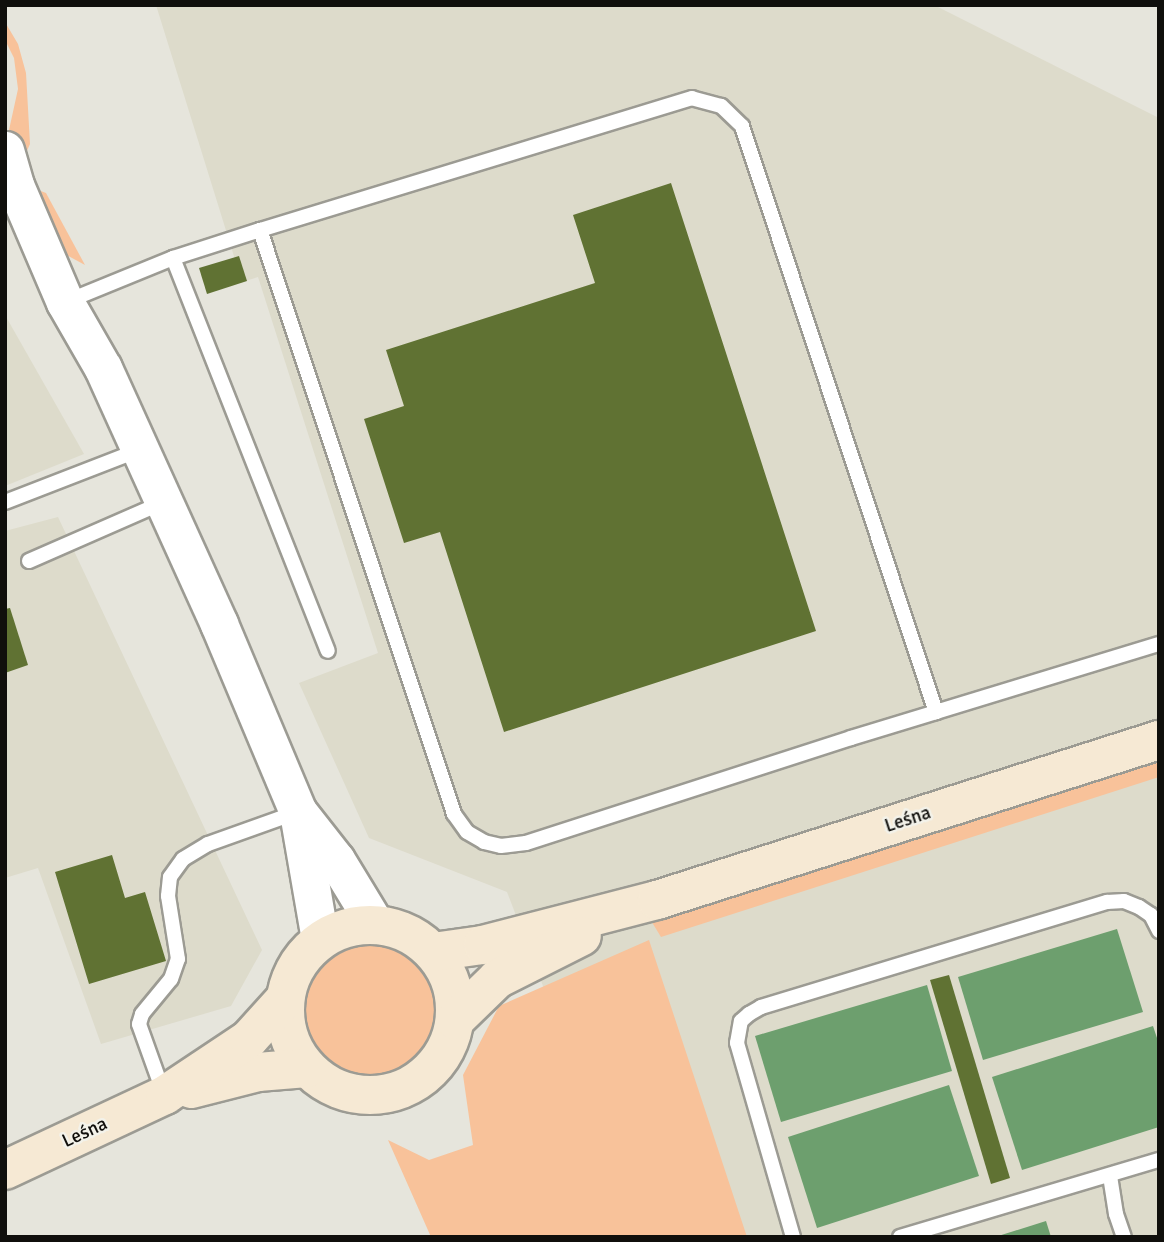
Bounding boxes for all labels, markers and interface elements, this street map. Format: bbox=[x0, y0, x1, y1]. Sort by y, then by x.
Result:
street label: Leśna bbox=[882, 802, 934, 838]
street label: Leśna bbox=[59, 1113, 111, 1153]

